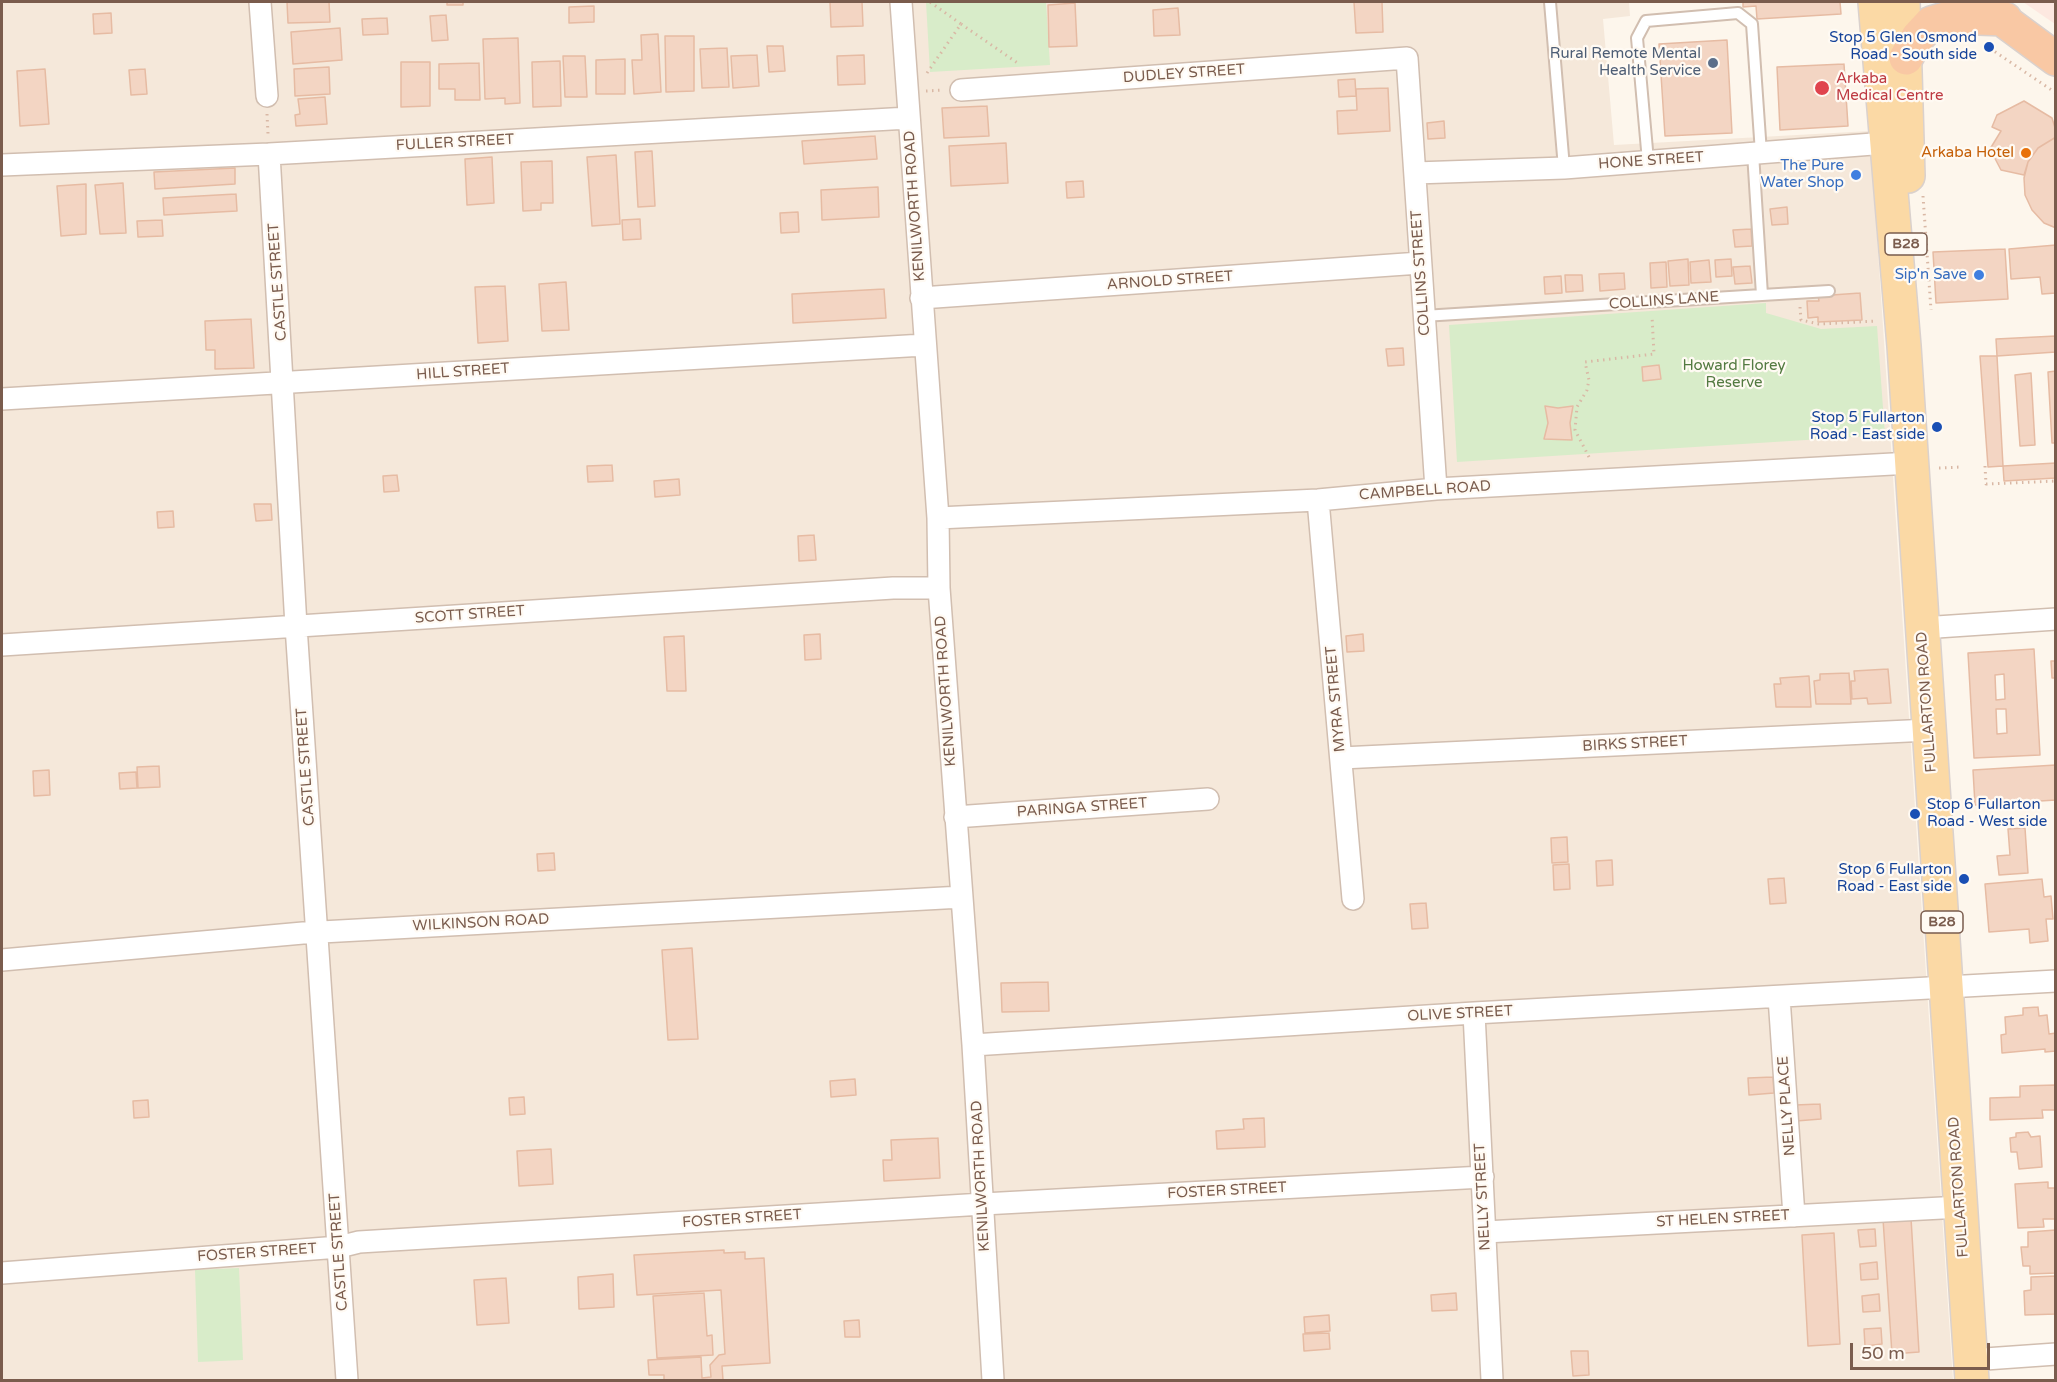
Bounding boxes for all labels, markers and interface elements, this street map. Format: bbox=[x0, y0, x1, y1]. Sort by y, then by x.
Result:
place label: Stop 5 Glen Osmond Road - South side bbox=[1829, 29, 1977, 64]
marker: Stop 5 Glen Osmond Road - South side bbox=[1982, 40, 1996, 54]
place label: Rural Remote Mental Health Service bbox=[1550, 45, 1701, 80]
marker: Rural Remote Mental Health Service bbox=[1706, 56, 1720, 70]
street label: DUDLEY STREET bbox=[1122, 61, 1246, 87]
place label: Arkaba Medical Centre bbox=[1836, 70, 1943, 105]
marker: Arkaba Medical Centre bbox=[1813, 79, 1831, 97]
street label: KENILWORTH ROAD bbox=[901, 130, 929, 282]
street label: FULLER STREET bbox=[395, 131, 515, 155]
place label: Arkaba Hotel bbox=[1921, 144, 2014, 162]
marker: Arkaba Hotel bbox=[2019, 146, 2033, 160]
street label: HONE STREET bbox=[1598, 148, 1704, 174]
place label: The Pure Water Shop bbox=[1761, 157, 1844, 192]
marker: The Pure Water Shop bbox=[1849, 168, 1863, 182]
street label: COLLINS STREET bbox=[1408, 210, 1434, 336]
street label: CASTLE STREET bbox=[265, 222, 291, 342]
road number: B28 bbox=[1885, 233, 1927, 255]
place label: Sip'n Save bbox=[1895, 266, 1967, 284]
street label: ARNOLD STREET bbox=[1106, 268, 1234, 294]
marker: Sip'n Save bbox=[1972, 268, 1986, 282]
street label: COLLINS LANE bbox=[1608, 288, 1720, 314]
park label: Howard Florey Reserve bbox=[1682, 357, 1786, 392]
street label: HILL STREET bbox=[416, 360, 510, 384]
place label: Stop 5 Fullarton Road - East side bbox=[1810, 409, 1925, 444]
marker: Stop 5 Fullarton Road - East side bbox=[1930, 420, 1944, 434]
street label: CAMPBELL ROAD bbox=[1358, 477, 1492, 505]
street label: SCOTT STREET bbox=[414, 602, 526, 628]
street label: KENILWORTH ROAD bbox=[932, 615, 960, 767]
street label: FULLARTON ROAD bbox=[1913, 631, 1941, 773]
street label: MYRA STREET bbox=[1322, 645, 1350, 753]
street label: CASTLE STREET bbox=[293, 707, 319, 827]
street label: BIRKS STREET bbox=[1582, 732, 1688, 756]
street label: PARINGA STREET bbox=[1016, 794, 1148, 822]
place label: Stop 6 Fullarton Road - West side bbox=[1927, 796, 2047, 831]
marker: Stop 6 Fullarton Road - West side bbox=[1908, 807, 1922, 821]
place label: Stop 6 Fullarton Road - East side bbox=[1837, 861, 1952, 896]
marker: Stop 6 Fullarton Road - East side bbox=[1957, 872, 1971, 886]
street label: WILKINSON ROAD bbox=[412, 910, 550, 936]
road number: B28 bbox=[1921, 911, 1963, 933]
street label: OLIVE STREET bbox=[1407, 1002, 1513, 1026]
street label: NELLY PLACE bbox=[1775, 1055, 1799, 1157]
street label: KENILWORTH ROAD bbox=[968, 1100, 994, 1252]
street label: FULLARTON ROAD bbox=[1945, 1116, 1973, 1258]
street label: NELLY STREET bbox=[1471, 1143, 1495, 1251]
street label: FOSTER STREET bbox=[1167, 1179, 1287, 1203]
street label: CASTLE STREET bbox=[326, 1192, 352, 1312]
street label: FOSTER STREET bbox=[682, 1206, 802, 1232]
street label: ST HELEN STREET bbox=[1656, 1207, 1790, 1231]
street label: FOSTER STREET bbox=[197, 1240, 317, 1266]
scale bar bbox=[1853, 1331, 1992, 1369]
text: 50 m bbox=[1861, 1342, 1905, 1364]

